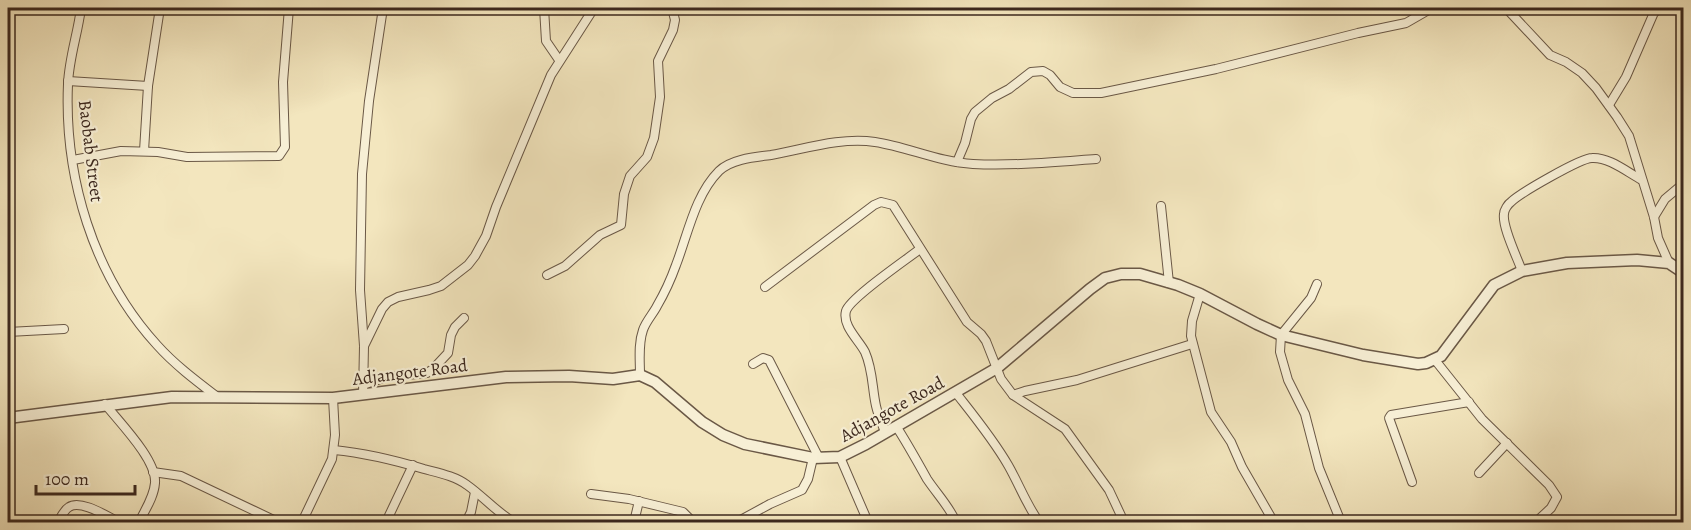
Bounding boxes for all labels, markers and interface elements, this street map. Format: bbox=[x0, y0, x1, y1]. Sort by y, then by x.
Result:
street label: Baobab Street bbox=[73, 99, 109, 203]
street label: Adjangote Road bbox=[350, 353, 469, 391]
street label: Adjangote Road bbox=[835, 370, 949, 448]
scale bar bbox=[36, 458, 135, 496]
text: 100 m bbox=[45, 467, 89, 491]

